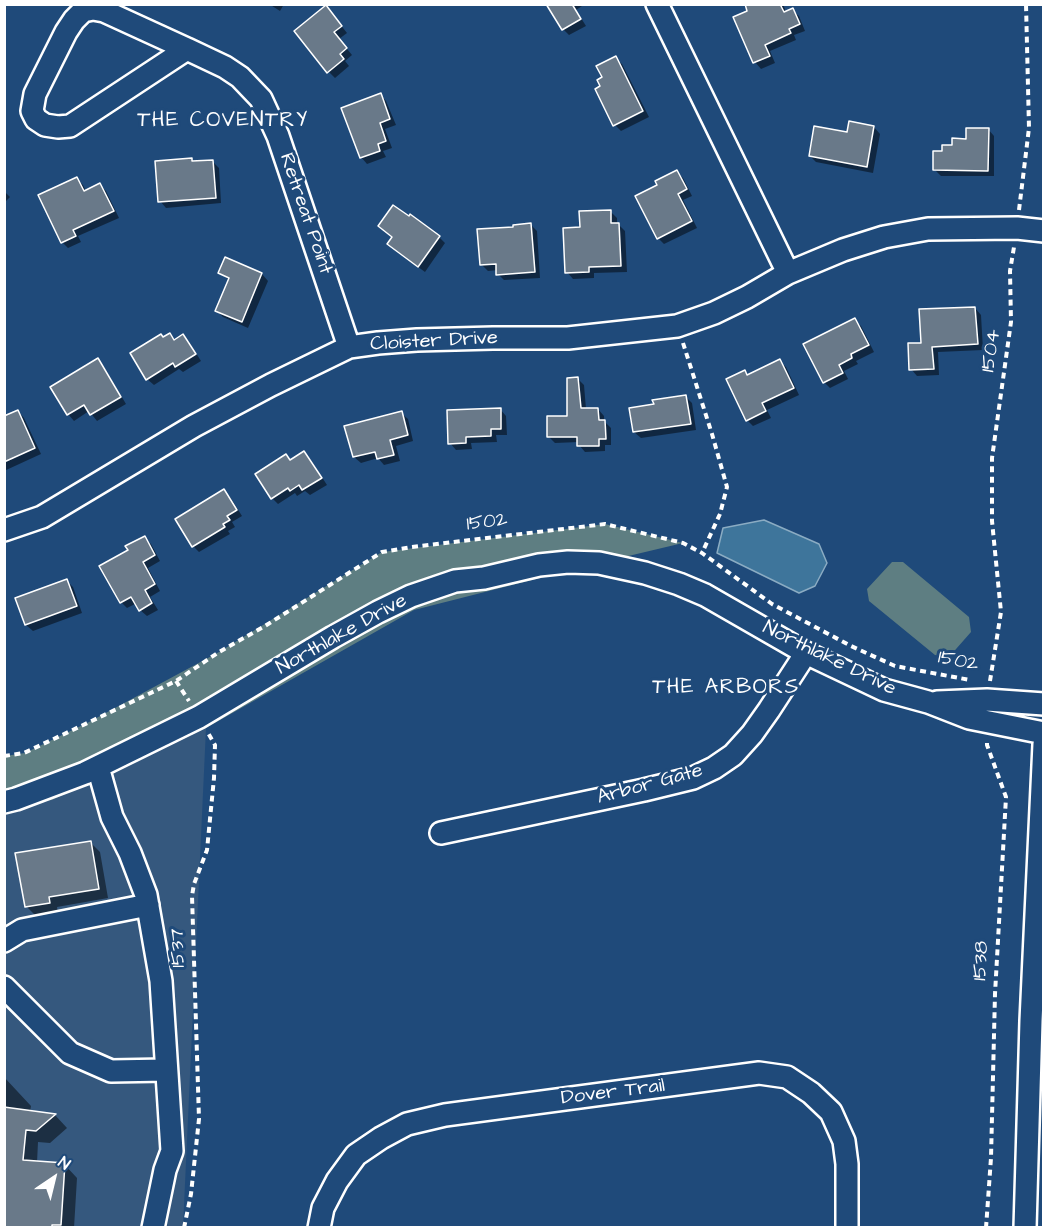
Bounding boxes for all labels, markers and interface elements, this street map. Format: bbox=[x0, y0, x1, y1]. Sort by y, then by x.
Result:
district label: THE COVENTRY bbox=[137, 109, 309, 135]
street label: Retreat Point bbox=[273, 150, 337, 278]
street label: Cloister Drive bbox=[370, 327, 498, 357]
street label: 1504 bbox=[977, 328, 1007, 374]
street label: 1502 bbox=[465, 509, 509, 537]
street label: Northlake Drive bbox=[273, 589, 411, 681]
street label: Northlake Drive bbox=[758, 616, 900, 702]
street label: 1502 bbox=[936, 646, 980, 678]
district label: THE ARBORS bbox=[652, 676, 800, 702]
street label: Arbor Gate bbox=[595, 759, 705, 811]
street label: 1537 bbox=[166, 928, 192, 968]
street label: 1538 bbox=[969, 940, 995, 982]
street label: Dover Trail bbox=[560, 1075, 666, 1111]
north arrow bbox=[24, 1148, 84, 1208]
text: N bbox=[54, 1151, 75, 1175]

